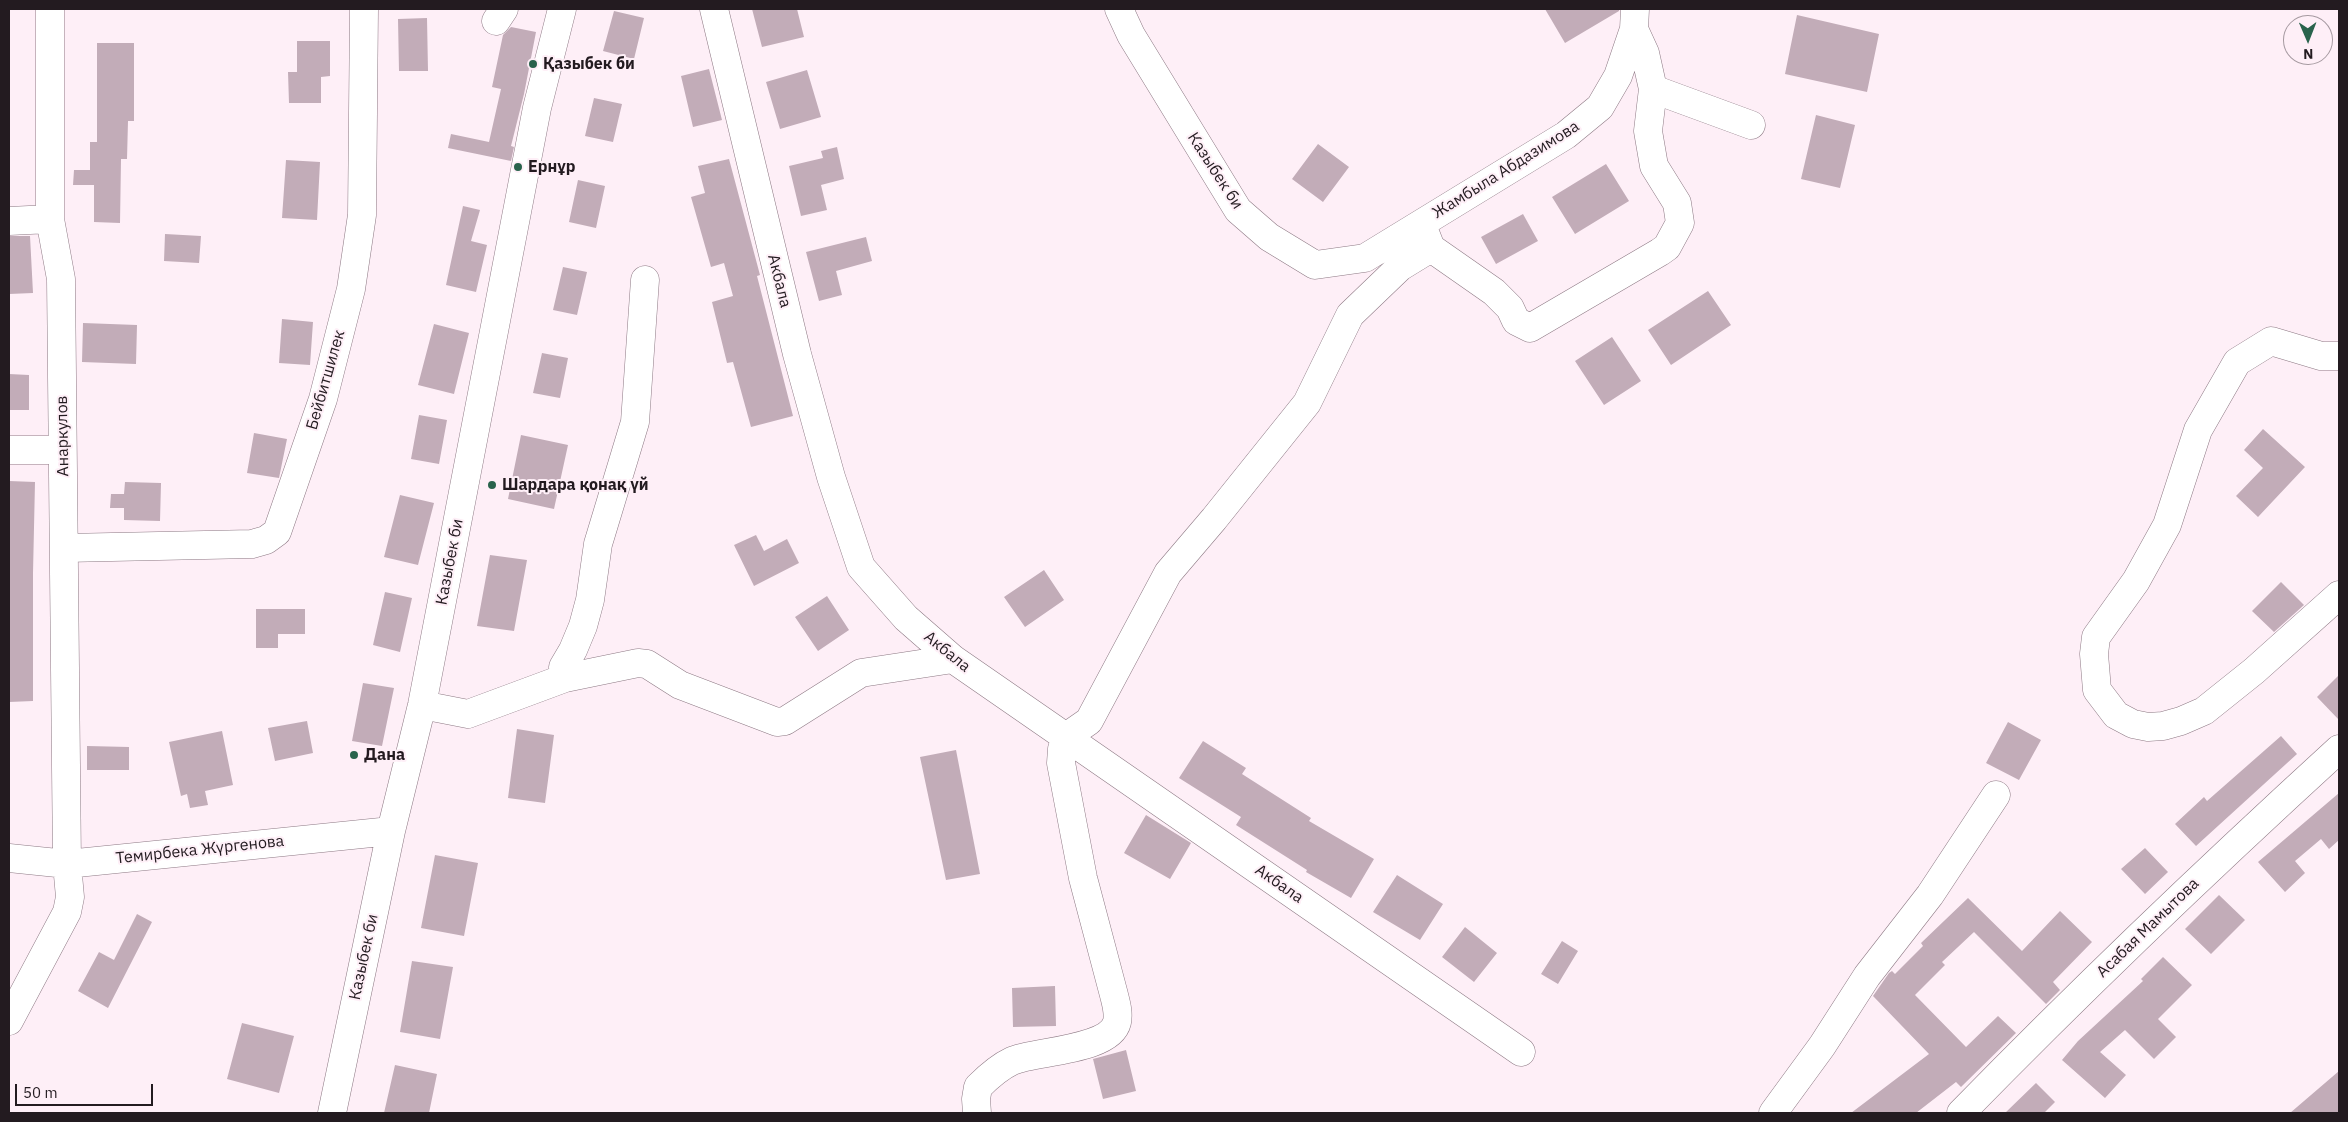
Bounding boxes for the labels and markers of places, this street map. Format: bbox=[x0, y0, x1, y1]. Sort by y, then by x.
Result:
place label: Қазыбек би bbox=[543, 54, 635, 74]
marker: Қазыбек би bbox=[527, 58, 539, 70]
place label: Ернұр bbox=[528, 157, 576, 177]
marker: Ернұр bbox=[512, 161, 524, 173]
place label: Шардара қонақ үй bbox=[502, 475, 649, 495]
marker: Шардара қонақ үй bbox=[486, 479, 498, 491]
place label: Дана bbox=[364, 745, 405, 765]
marker: Дана bbox=[348, 749, 360, 761]

